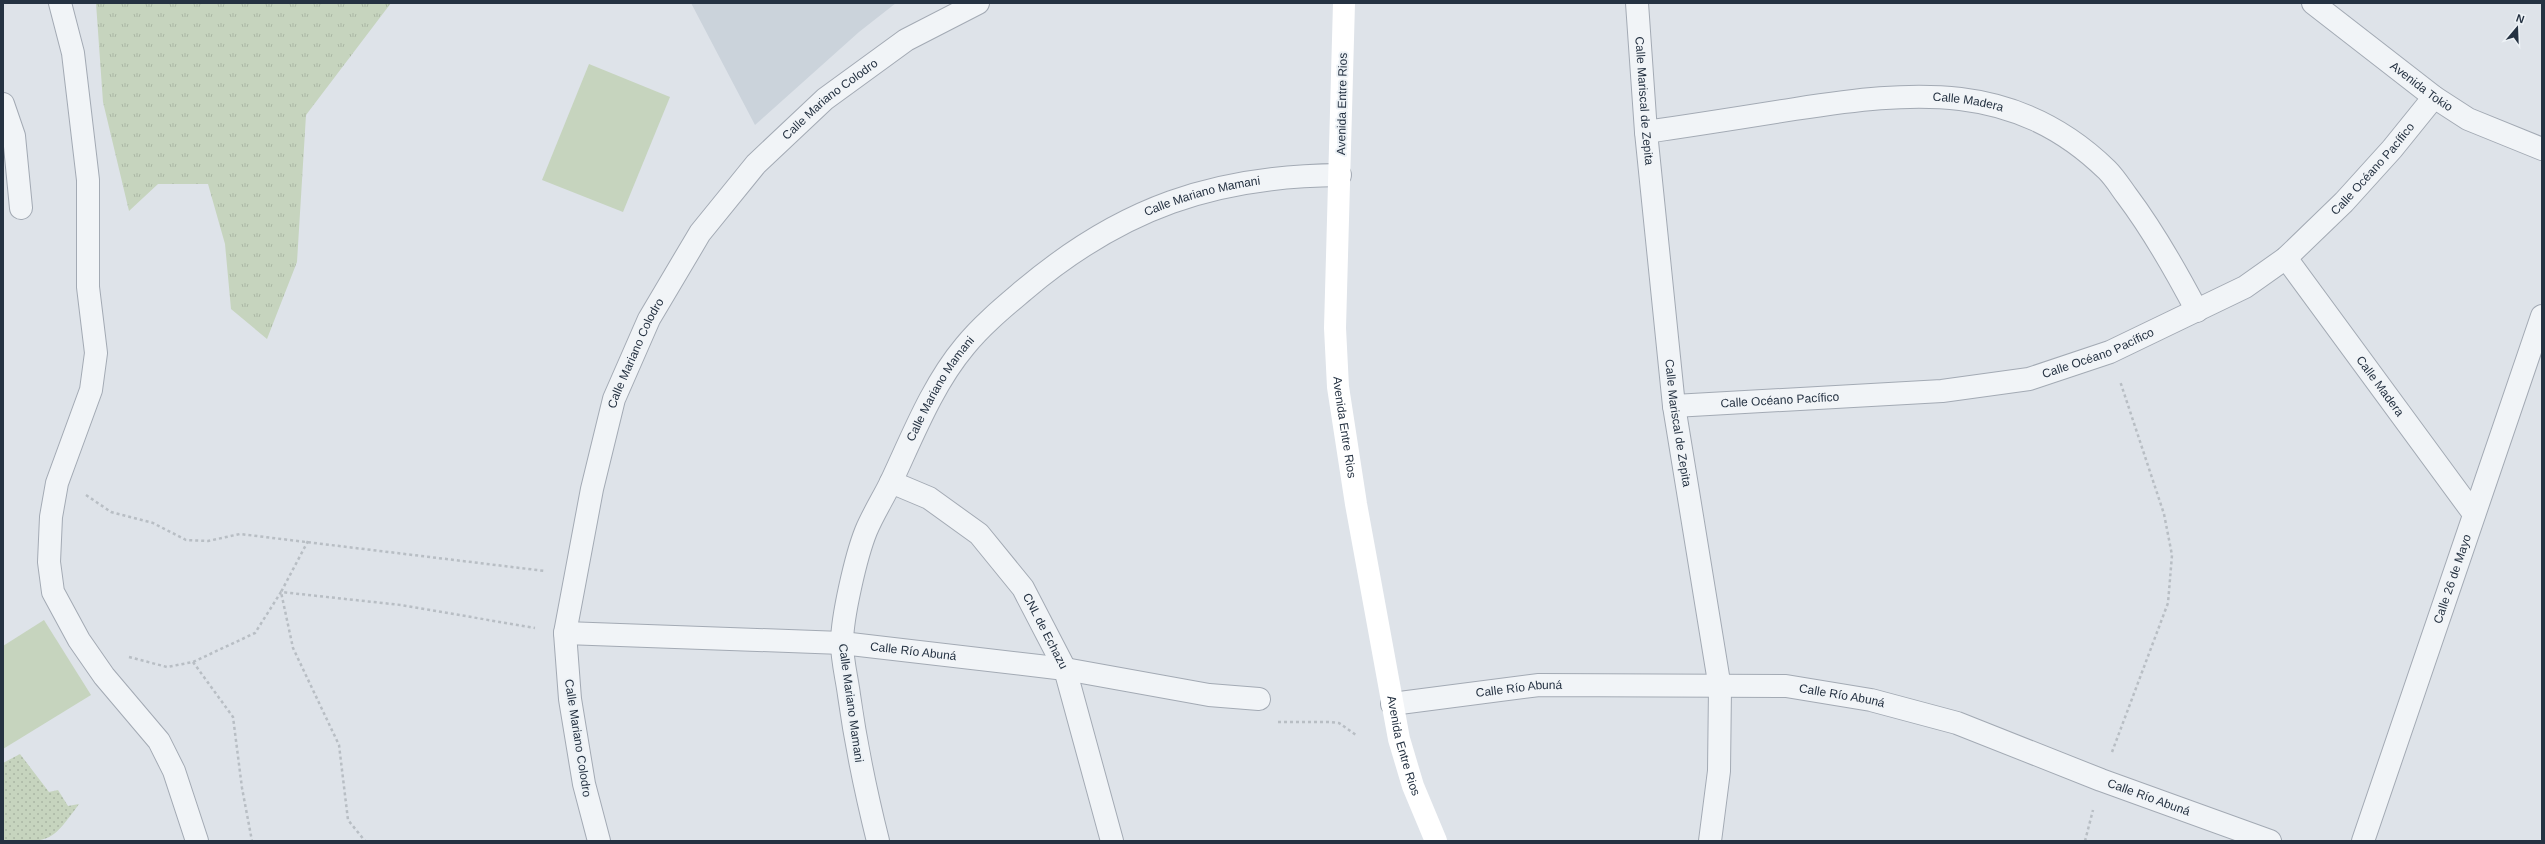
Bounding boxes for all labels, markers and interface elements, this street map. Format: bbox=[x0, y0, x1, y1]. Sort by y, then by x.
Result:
north arrow bbox=[2497, 8, 2537, 48]
text: N bbox=[2515, 12, 2526, 26]
street label: Calle Mariscal de Zepita bbox=[1632, 36, 1656, 166]
street label: Avenida Entre Rios bbox=[1334, 53, 1350, 155]
street label: Calle Mariano Colodro bbox=[779, 56, 881, 143]
street label: Avenida Tokio bbox=[2388, 59, 2456, 114]
street label: Calle Madera bbox=[1932, 90, 2005, 114]
street label: Calle Océano Pacífico bbox=[2328, 120, 2418, 218]
street label: Calle Mariano Mamani bbox=[1142, 174, 1261, 219]
street label: Calle Mariano Colodro bbox=[605, 295, 667, 410]
street label: Calle Océano Pacífico bbox=[2040, 325, 2156, 381]
street label: Calle Mariano Mamani bbox=[904, 333, 977, 444]
street label: Calle Madera bbox=[2353, 353, 2407, 419]
street label: Calle Mariscal de Zepita bbox=[1662, 358, 1694, 488]
street label: Avenida Entre Rios bbox=[1330, 376, 1359, 479]
street label: Calle Océano Pacífico bbox=[1720, 390, 1840, 410]
street label: Calle 26 de Mayo bbox=[2431, 532, 2474, 625]
street label: CNL de Echazu bbox=[1020, 591, 1071, 671]
street label: Calle Río Abuná bbox=[869, 639, 958, 663]
street label: Calle Mariano Mamani bbox=[836, 643, 866, 763]
street label: Calle Mariano Colodro bbox=[562, 678, 594, 798]
street label: Calle Río Abuná bbox=[1475, 678, 1563, 700]
street label: Calle Río Abuná bbox=[1798, 681, 1887, 710]
street label: Avenida Entre Rios bbox=[1384, 695, 1423, 798]
street label: Calle Río Abuná bbox=[2105, 776, 2192, 819]

